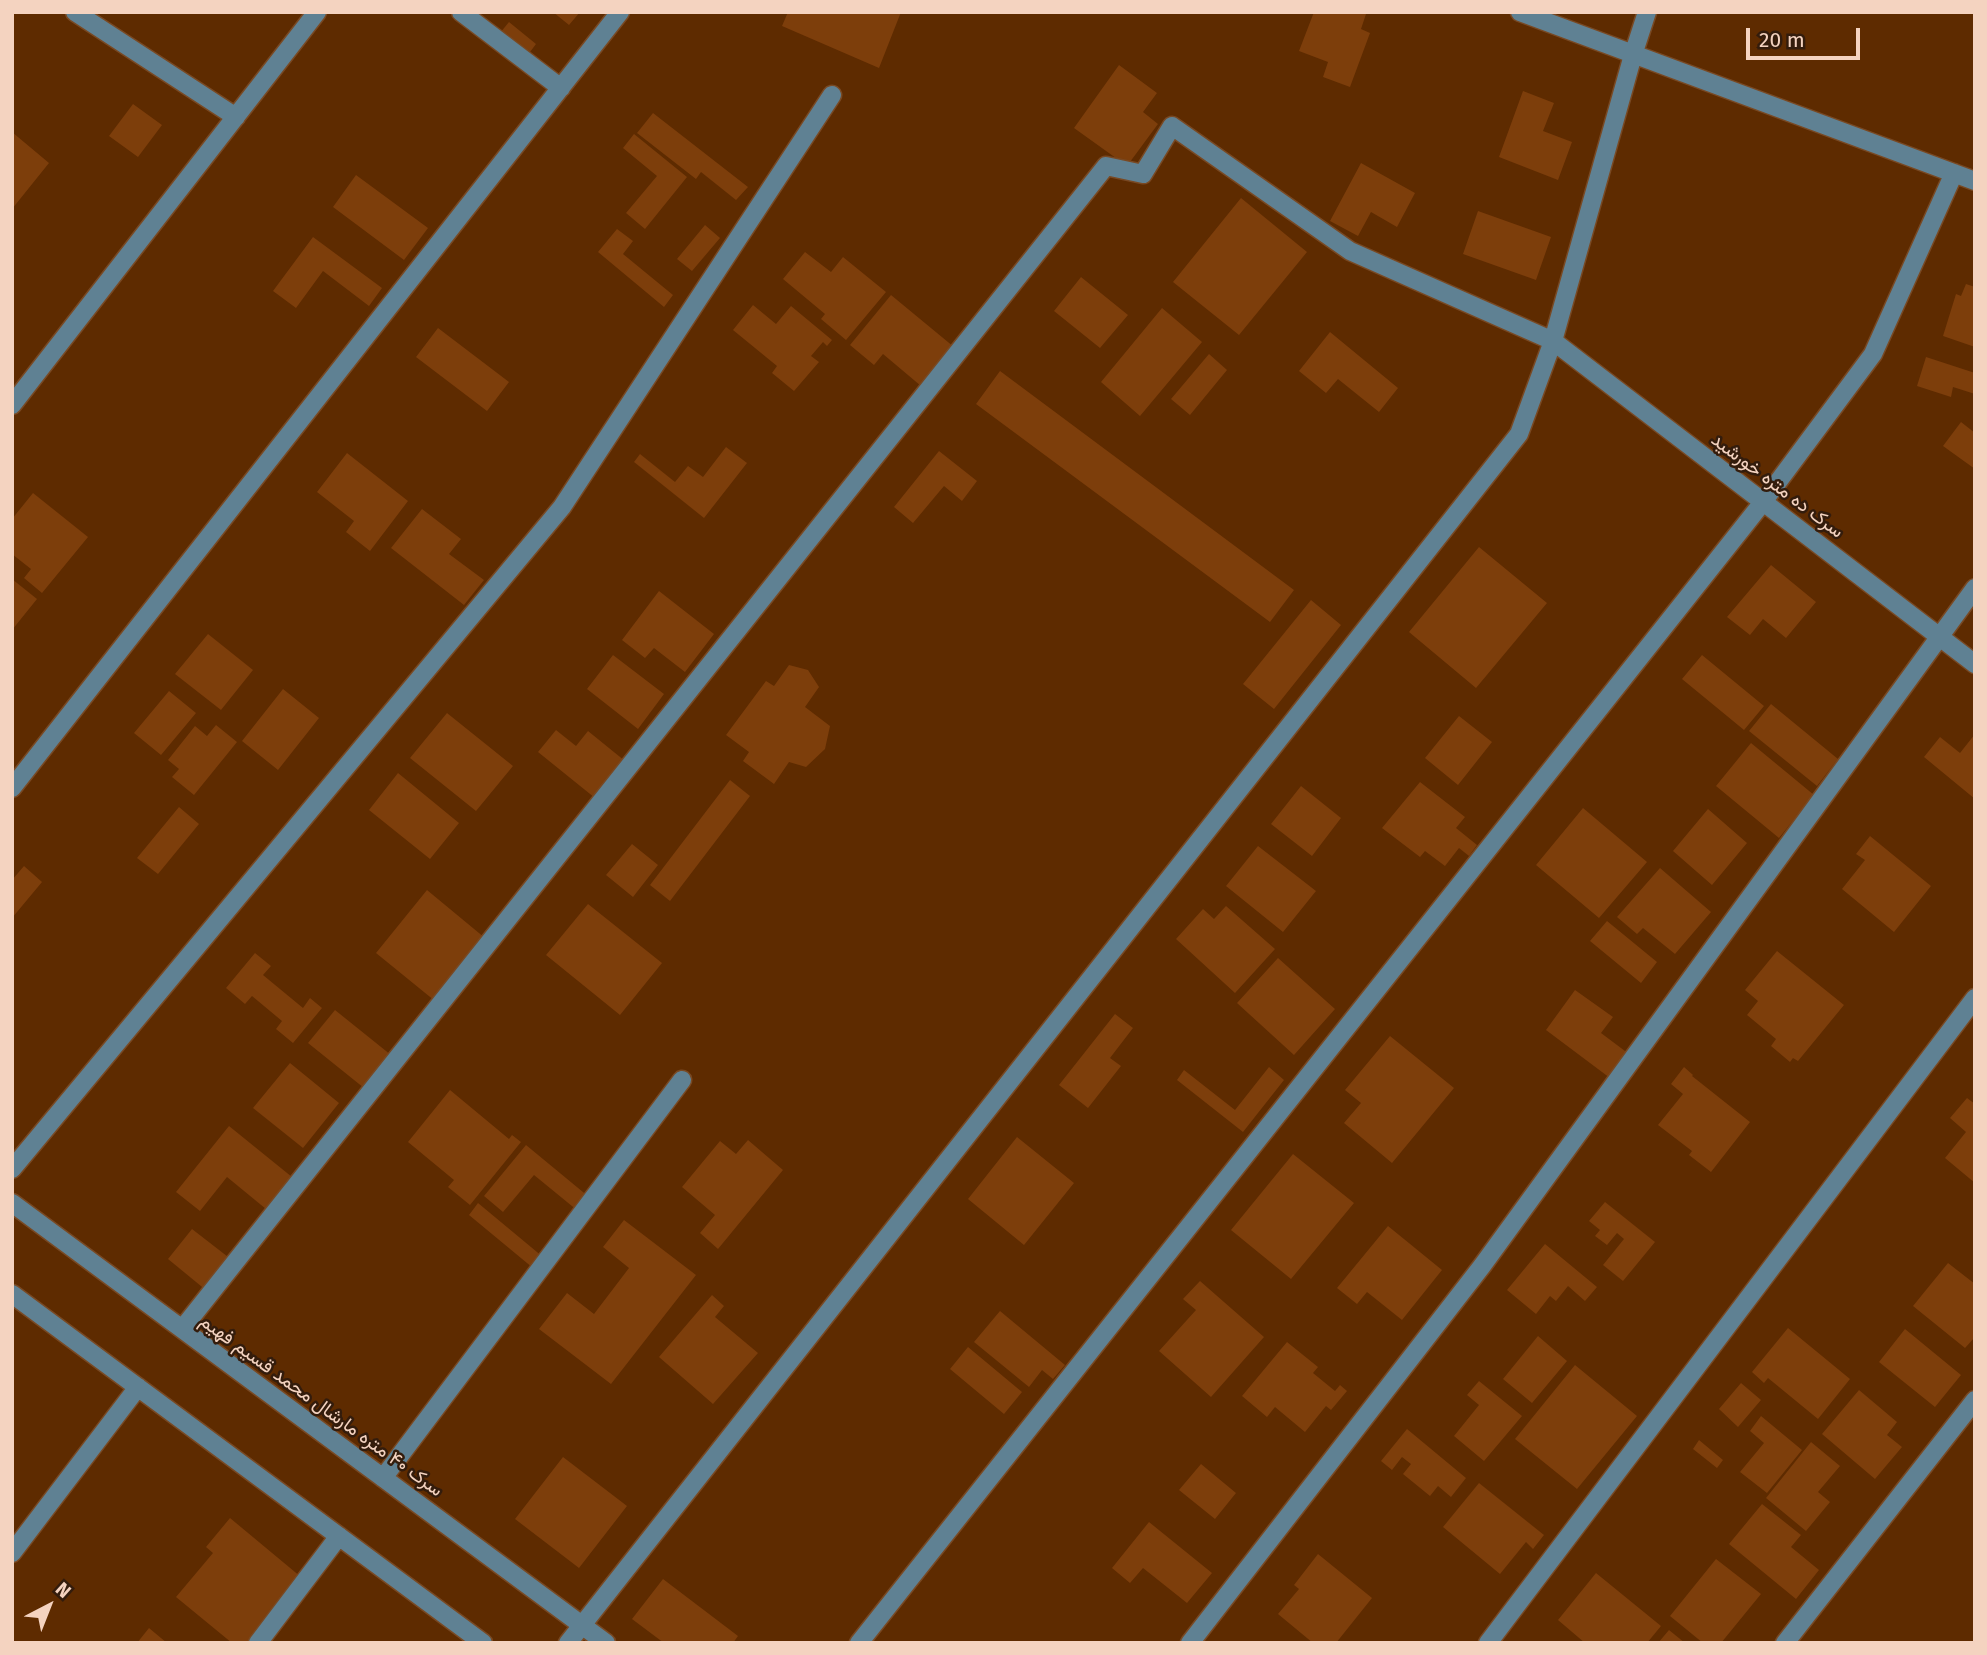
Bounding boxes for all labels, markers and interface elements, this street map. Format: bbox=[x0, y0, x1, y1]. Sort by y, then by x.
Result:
scale bar bbox=[1749, 14, 1863, 58]
text: 20 m bbox=[1759, 27, 1805, 53]
street label: سرک ده متره خورشید bbox=[1706, 429, 1848, 543]
street label: سرک ۴۰ متره مارشال محمد قسیم فهیم bbox=[195, 1310, 447, 1502]
north arrow bbox=[14, 1571, 84, 1641]
text: N bbox=[51, 1577, 76, 1603]

